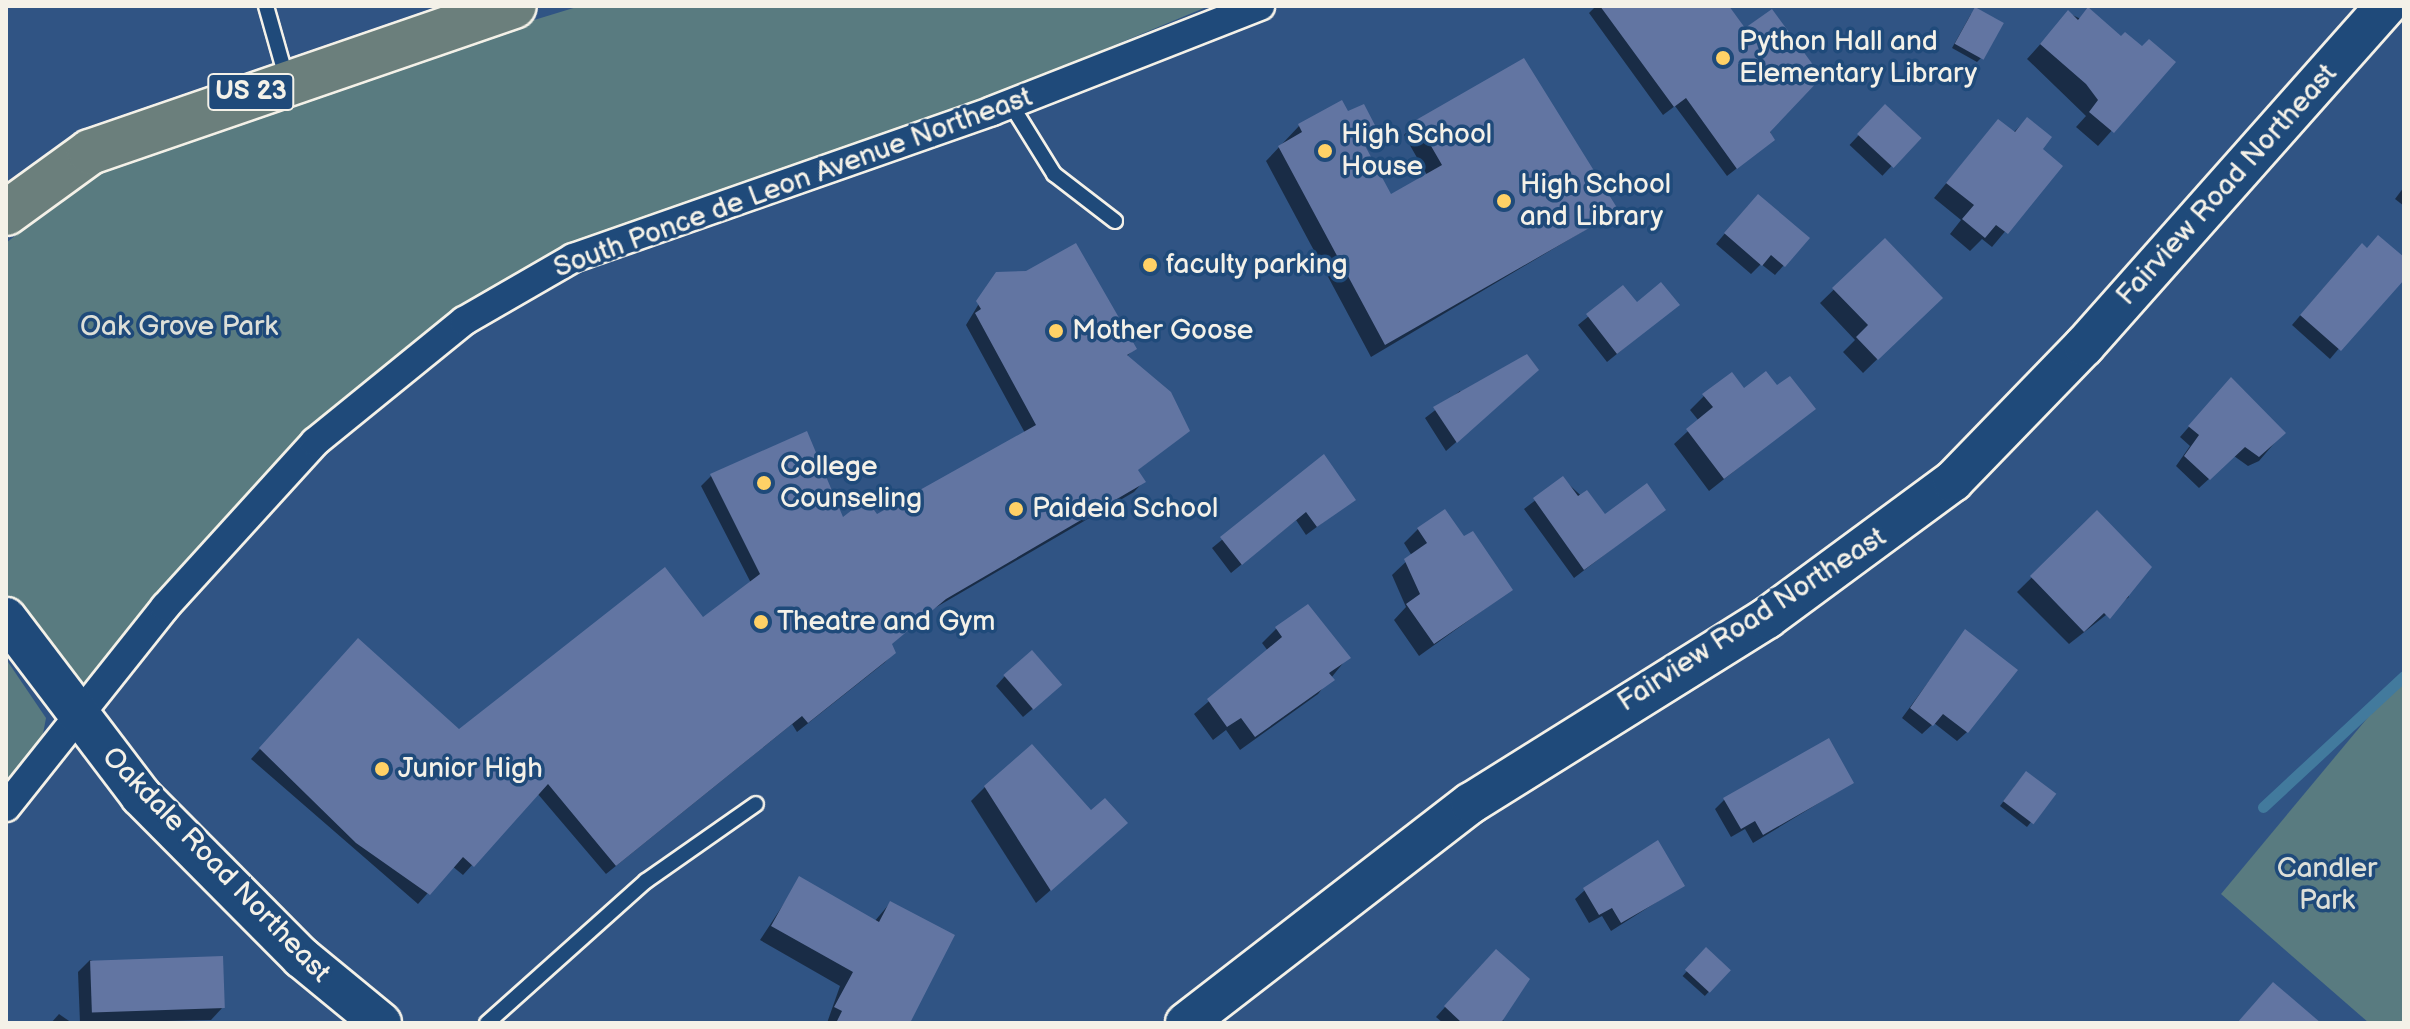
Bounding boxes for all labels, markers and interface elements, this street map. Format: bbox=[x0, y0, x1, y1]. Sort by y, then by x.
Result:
place label: Python Hall and Elementary Library bbox=[1739, 25, 1979, 91]
marker: Python Hall and Elementary Library bbox=[1714, 49, 1732, 67]
street label: Fairview Road Northeast bbox=[2110, 57, 2344, 313]
road number: US 23 bbox=[207, 70, 295, 114]
street label: South Ponce de Leon Avenue Northeast bbox=[549, 81, 1037, 285]
place label: High School House bbox=[1341, 118, 1493, 184]
marker: High School House bbox=[1316, 142, 1334, 160]
place label: High School and Library bbox=[1520, 168, 1672, 234]
marker: High School and Library bbox=[1495, 192, 1513, 210]
place label: faculty parking bbox=[1166, 248, 1349, 282]
marker: faculty parking bbox=[1141, 256, 1159, 274]
park label: Oak Grove Park bbox=[80, 310, 278, 344]
place label: Mother Goose bbox=[1072, 314, 1253, 348]
marker: Mother Goose bbox=[1047, 322, 1065, 340]
place label: College Counseling bbox=[780, 450, 922, 516]
marker: College Counseling bbox=[755, 474, 773, 492]
place label: Paideia School bbox=[1032, 492, 1219, 526]
marker: Paideia School bbox=[1007, 500, 1025, 518]
street label: Fairview Road Northeast bbox=[1612, 521, 1892, 719]
place label: Theatre and Gym bbox=[777, 605, 995, 639]
marker: Theatre and Gym bbox=[752, 613, 770, 631]
street label: Oakdale Road Northeast bbox=[95, 740, 337, 990]
place label: Junior High bbox=[398, 752, 543, 786]
marker: Junior High bbox=[373, 760, 391, 778]
park label: Candler Park bbox=[2277, 852, 2377, 918]

